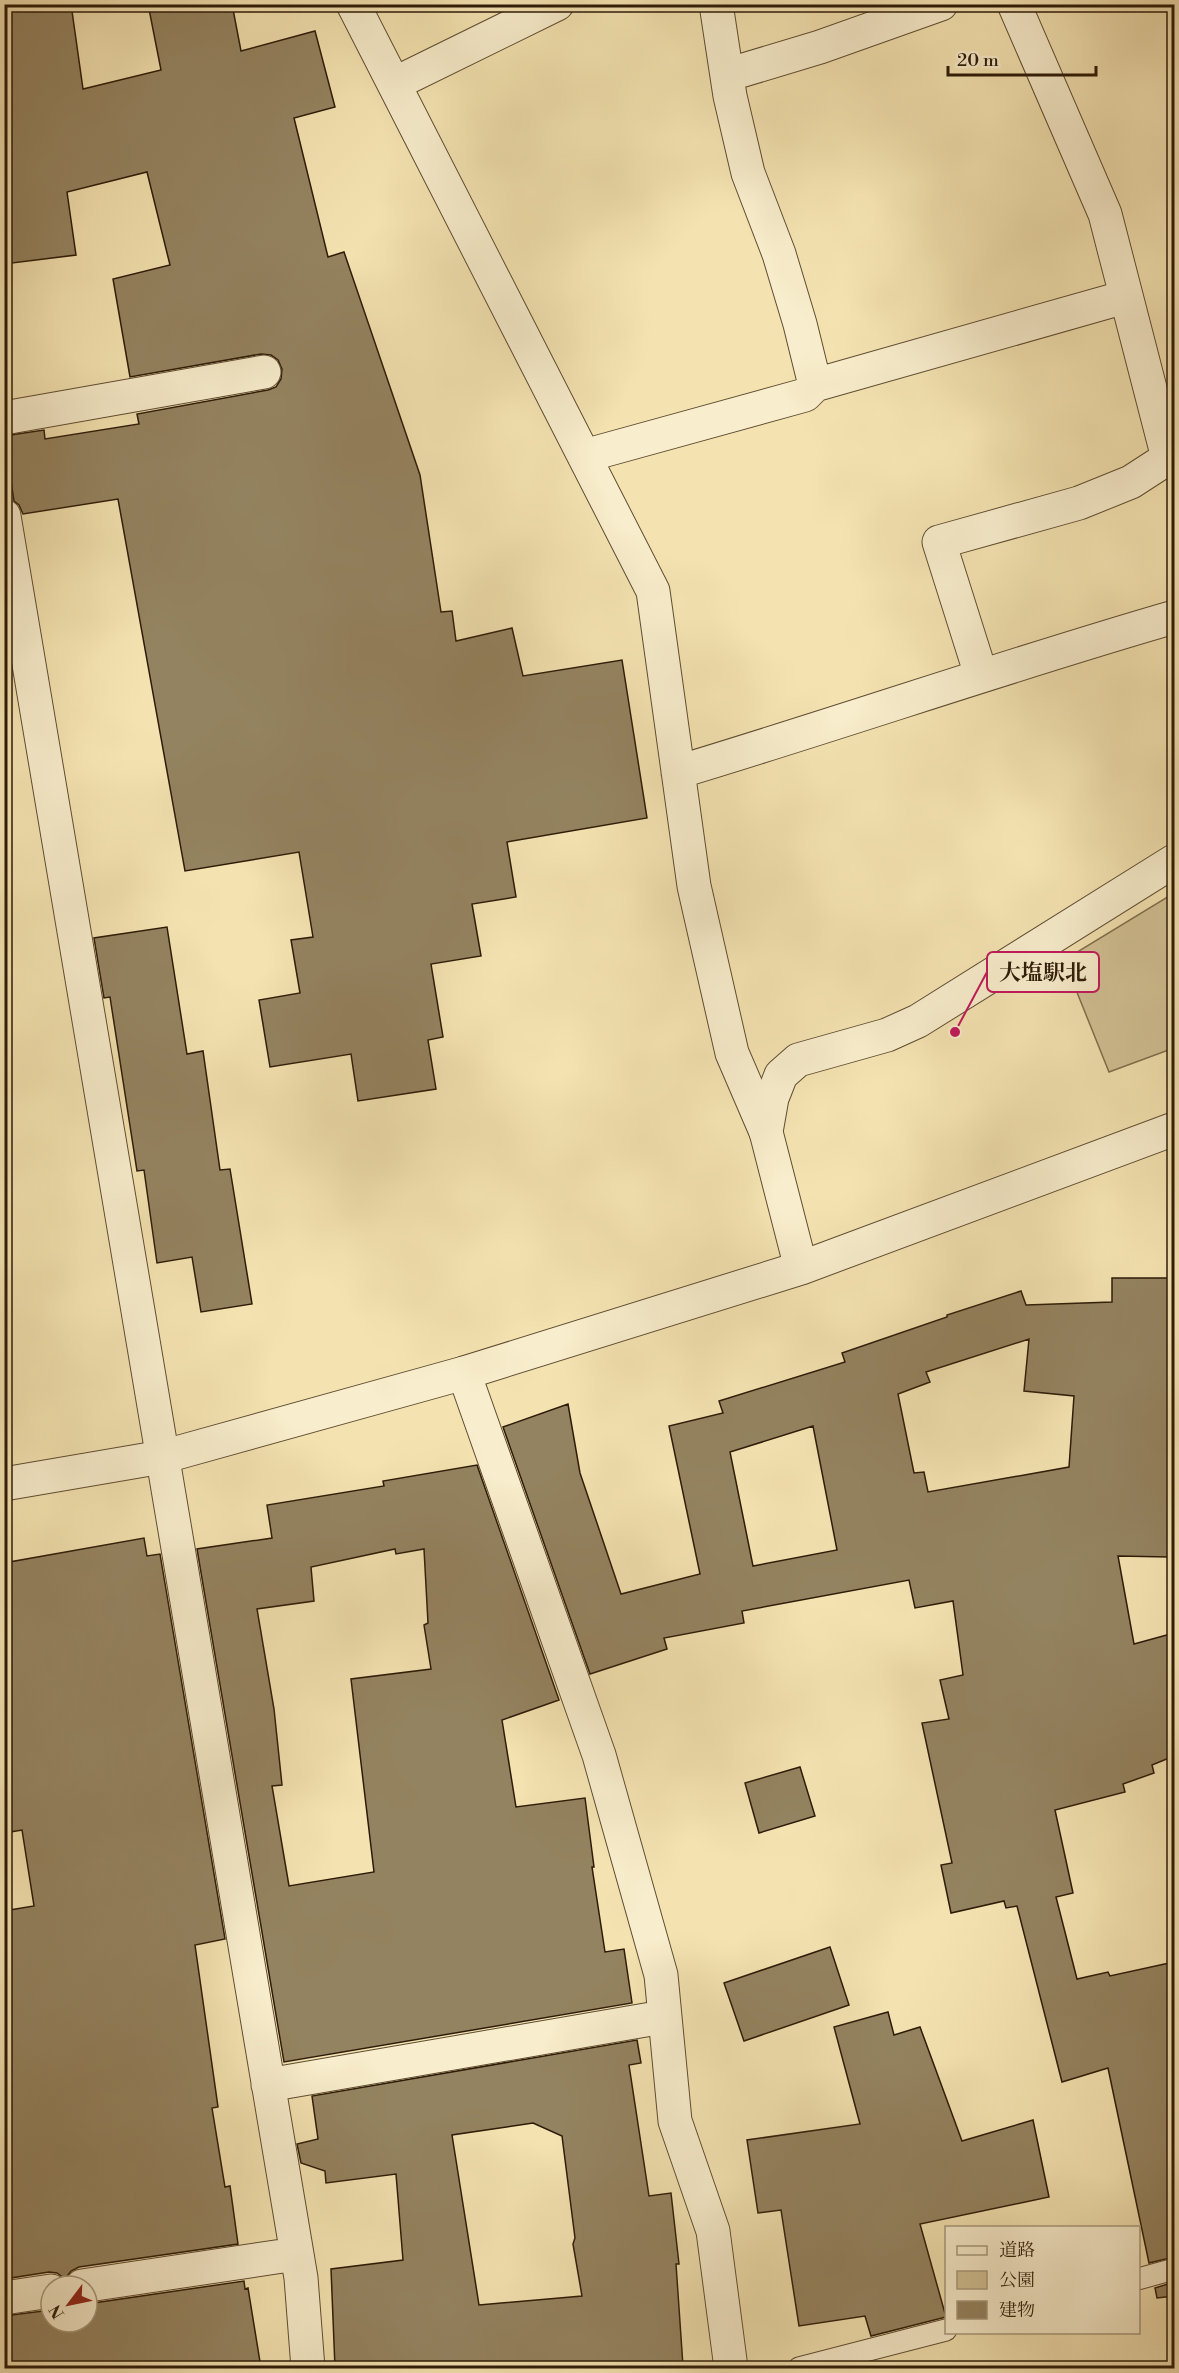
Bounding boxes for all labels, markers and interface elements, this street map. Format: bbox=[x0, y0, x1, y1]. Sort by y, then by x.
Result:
scale bar bbox=[948, 39, 1096, 77]
text: 20 m bbox=[957, 49, 999, 72]
callout: 大塩駅北 bbox=[987, 952, 1099, 992]
text: 大塩駅北 bbox=[999, 960, 1087, 987]
legend bbox=[945, 2226, 1140, 2334]
text: 道路 bbox=[999, 2239, 1035, 2262]
text: 公園 bbox=[999, 2269, 1035, 2292]
north arrow bbox=[39, 2274, 99, 2334]
text: 建物 bbox=[999, 2299, 1035, 2322]
text: N bbox=[45, 2300, 69, 2322]

